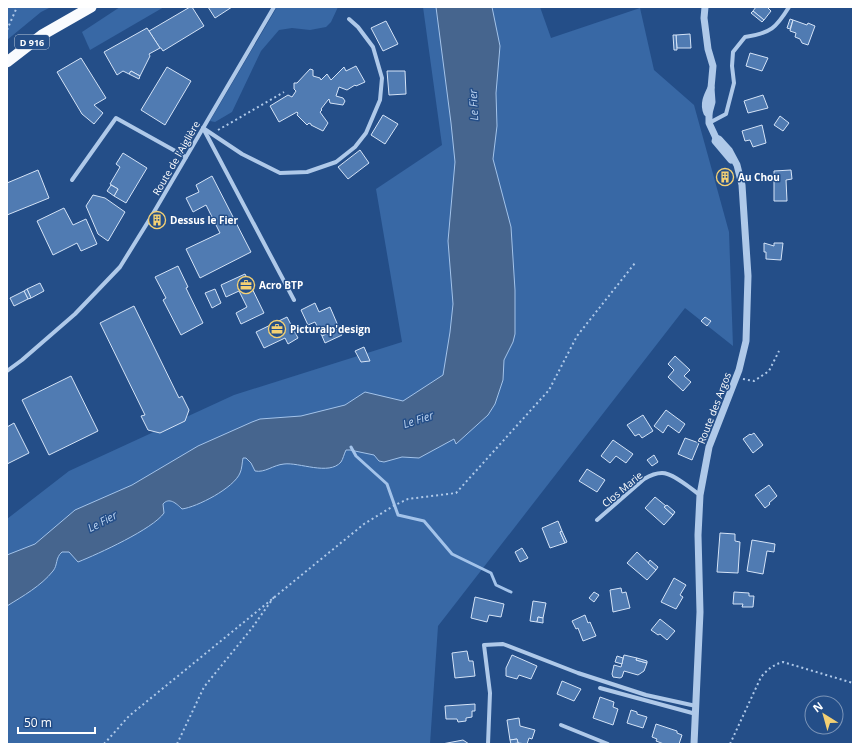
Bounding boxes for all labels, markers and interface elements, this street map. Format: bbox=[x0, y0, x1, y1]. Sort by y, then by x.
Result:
road number: D 916 bbox=[15, 35, 49, 49]
water label: Le Fier bbox=[465, 88, 481, 121]
street label: Route de l'Aiglière bbox=[149, 118, 203, 198]
building icon: Au Chou bbox=[715, 167, 735, 187]
place label: Au Chou bbox=[738, 170, 780, 184]
building icon: Dessus le Fier bbox=[147, 210, 167, 230]
place label: Dessus le Fier bbox=[170, 213, 238, 227]
office icon: Acro BTP bbox=[236, 275, 256, 295]
place label: Acro BTP bbox=[259, 278, 303, 292]
office icon: Picturalp'design bbox=[267, 319, 287, 339]
place label: Picturalp'design bbox=[290, 322, 371, 336]
street label: Route des Argos bbox=[694, 370, 734, 446]
water label: Le Fier bbox=[401, 407, 436, 431]
street label: Clos Marie bbox=[599, 468, 646, 510]
water label: Le Fier bbox=[85, 507, 120, 535]
north arrow bbox=[804, 695, 844, 735]
text: N bbox=[810, 698, 826, 715]
scale bar bbox=[18, 709, 95, 735]
text: 50 m bbox=[24, 714, 52, 731]

